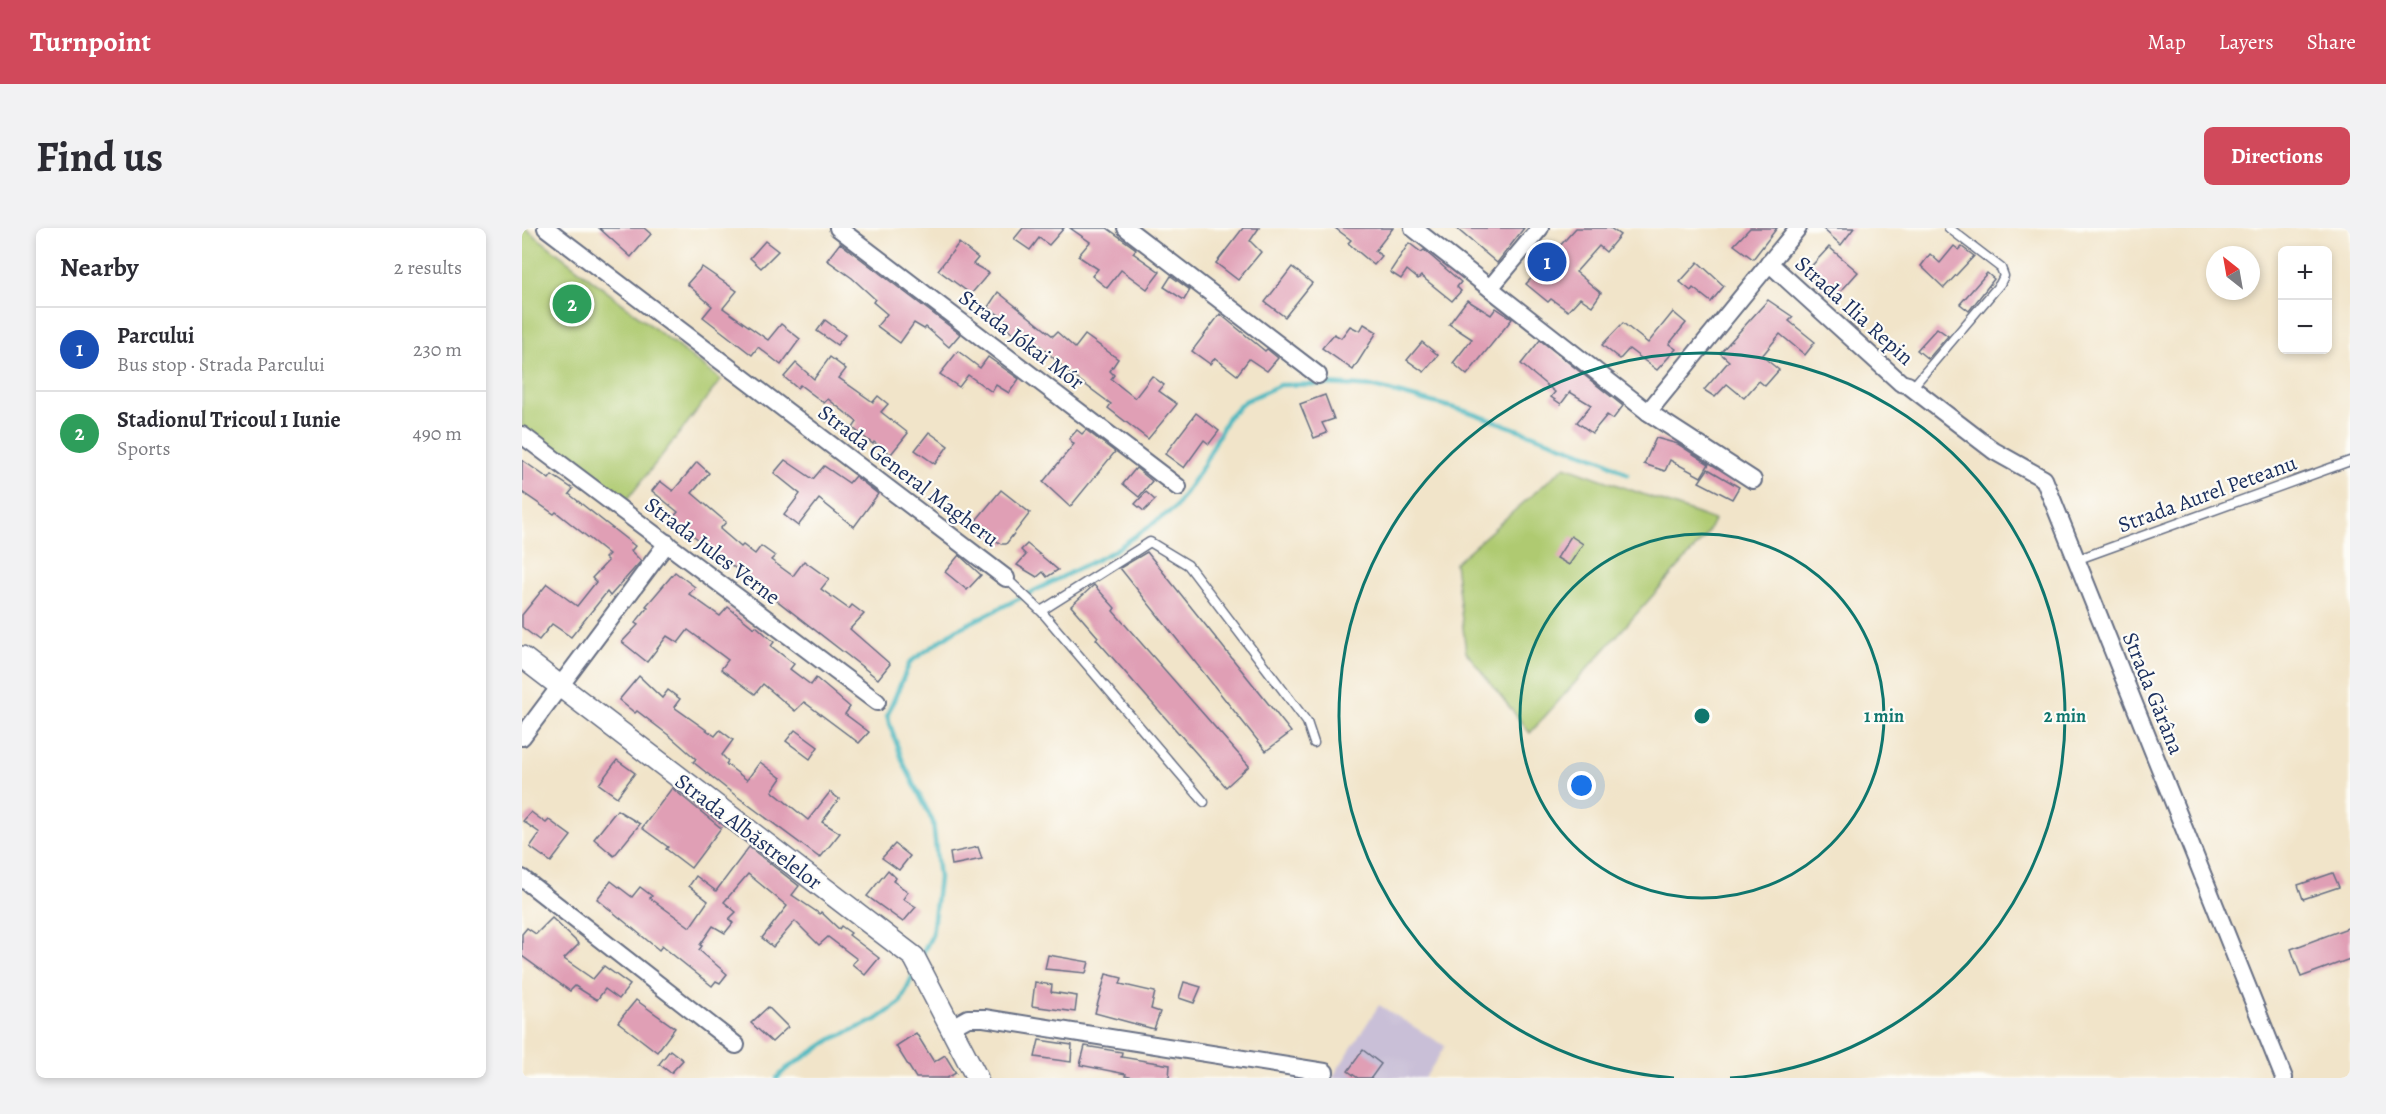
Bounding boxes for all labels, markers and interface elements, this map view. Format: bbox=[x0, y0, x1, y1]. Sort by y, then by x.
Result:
text: Turnpoint bbox=[30, 23, 151, 61]
text: Map bbox=[2147, 28, 2186, 56]
text: Layers bbox=[2219, 28, 2274, 56]
text: Share bbox=[2307, 28, 2356, 56]
button: Directions bbox=[2204, 127, 2350, 185]
text: Find us bbox=[36, 128, 163, 185]
pin: 1 bbox=[1528, 240, 1566, 285]
north arrow bbox=[2206, 246, 2260, 300]
map controls bbox=[2278, 246, 2332, 354]
button: + bbox=[2278, 246, 2332, 300]
street label: Strada Ilia Repin bbox=[1788, 249, 1920, 372]
text: Nearby bbox=[60, 250, 139, 285]
text: 2 results bbox=[394, 254, 462, 281]
pin: 2 bbox=[553, 282, 592, 326]
street label: Strada Jókai Mór bbox=[952, 283, 1090, 397]
button: − bbox=[2278, 300, 2332, 354]
text: Parcului bbox=[117, 321, 194, 351]
text: 1 bbox=[76, 336, 83, 363]
text: 230 m bbox=[413, 336, 462, 363]
text: Bus stop · Strada Parcului bbox=[117, 351, 325, 378]
street label: Strada General Magheru bbox=[812, 398, 1005, 554]
text: Stadionul Tricoul 1 Iunie bbox=[117, 405, 341, 435]
text: 2 bbox=[75, 420, 84, 447]
text: 490 m bbox=[413, 420, 462, 447]
text: Sports bbox=[117, 435, 170, 462]
street label: Strada Aurel Peteanu bbox=[2114, 448, 2301, 540]
street label: Strada Jules Verne bbox=[638, 490, 786, 612]
street label: Strada Gărâna bbox=[2115, 628, 2191, 760]
text: 1 min bbox=[1864, 704, 1904, 728]
text: 2 min bbox=[2044, 704, 2086, 728]
centre of rings bbox=[1692, 706, 1712, 726]
street label: Strada Albăstrelelor bbox=[669, 767, 828, 897]
your location bbox=[1567, 771, 1596, 800]

